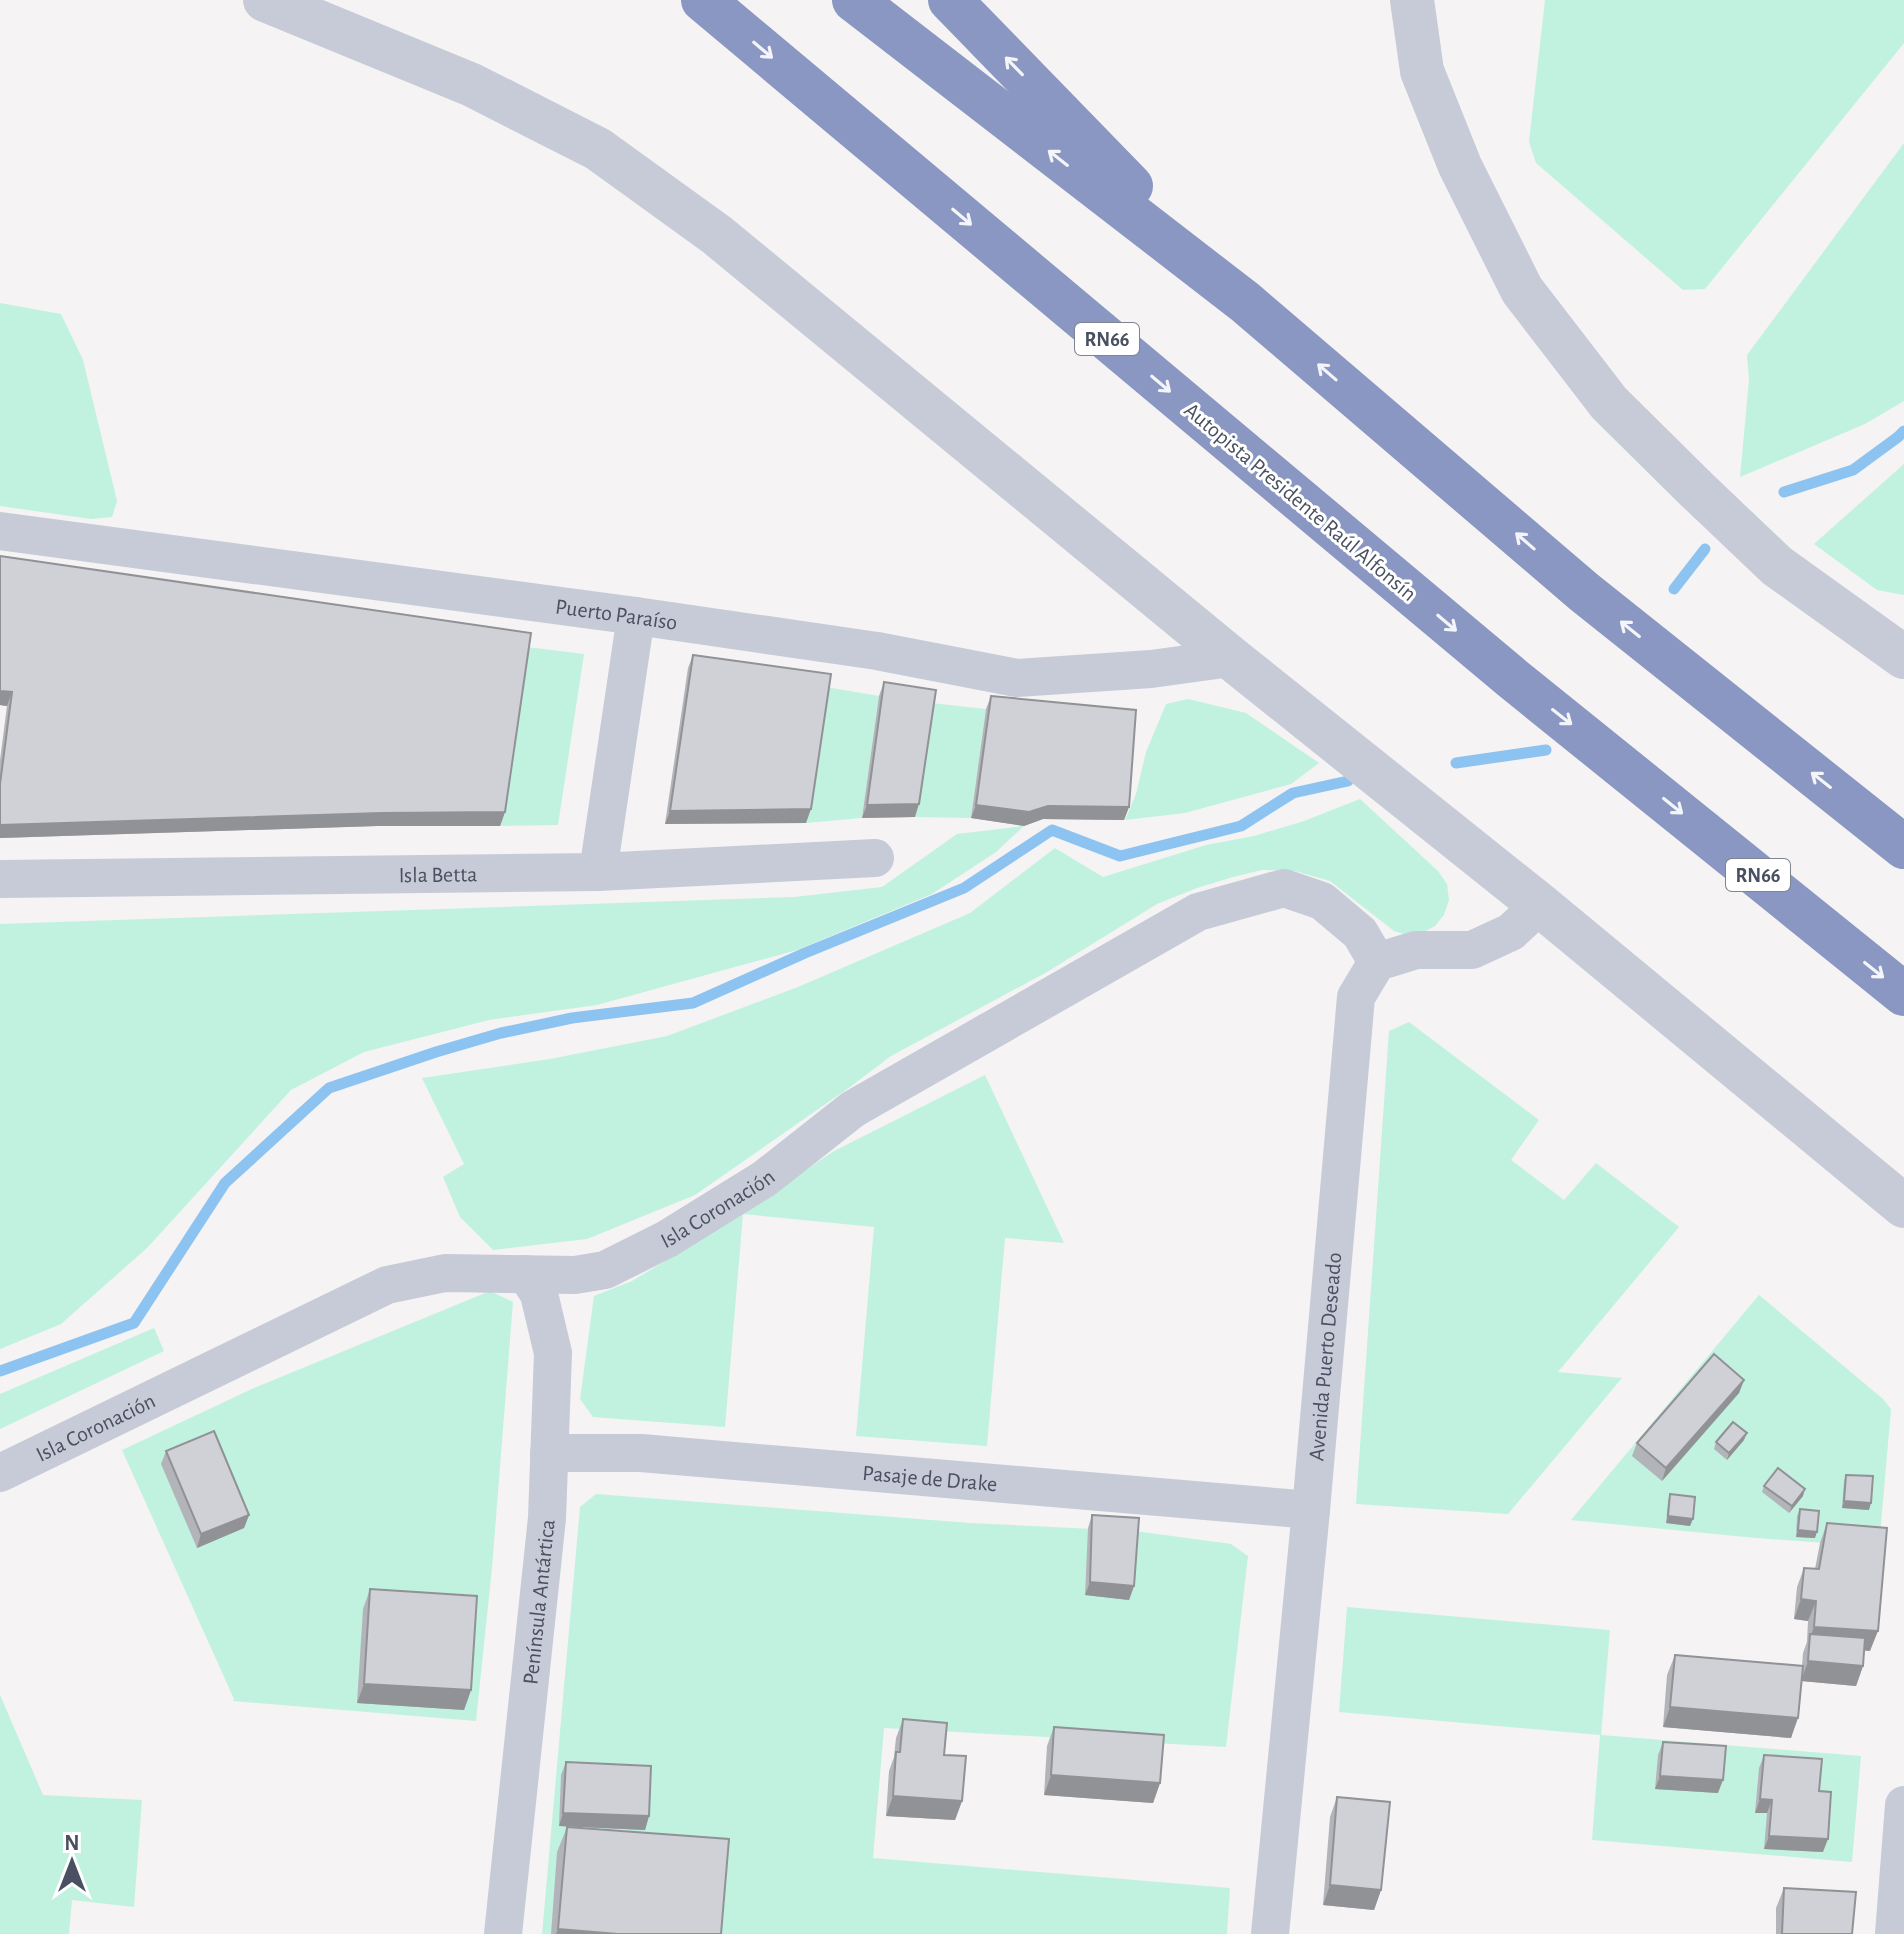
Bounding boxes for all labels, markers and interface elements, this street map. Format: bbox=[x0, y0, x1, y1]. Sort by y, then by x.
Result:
one-way arrow bbox=[752, 41, 773, 59]
one-way arrow bbox=[1005, 56, 1024, 76]
one-way arrow bbox=[1048, 149, 1070, 166]
one-way arrow bbox=[951, 208, 972, 226]
road number: RN66 bbox=[1075, 323, 1139, 355]
one-way arrow bbox=[1318, 364, 1338, 382]
one-way arrow bbox=[1151, 375, 1171, 393]
street label: Autopista Presidente Raúl Alfonsín bbox=[1180, 399, 1420, 605]
one-way arrow bbox=[1515, 532, 1536, 550]
street label: Puerto Paraíso bbox=[554, 595, 679, 634]
one-way arrow bbox=[1436, 614, 1456, 632]
one-way arrow bbox=[1620, 620, 1640, 638]
one-way arrow bbox=[1551, 709, 1572, 726]
one-way arrow bbox=[1811, 772, 1832, 789]
one-way arrow bbox=[1662, 797, 1682, 815]
road number: RN66 bbox=[1726, 859, 1790, 891]
street label: Isla Betta bbox=[398, 863, 478, 886]
one-way arrow bbox=[1863, 961, 1884, 979]
street label: Isla Coronación bbox=[657, 1165, 779, 1252]
street label: Avenida Puerto Deseado bbox=[1305, 1251, 1346, 1462]
street label: Isla Coronación bbox=[33, 1389, 159, 1466]
street label: Pasaje de Drake bbox=[862, 1462, 998, 1495]
street label: Península Antártica bbox=[519, 1518, 559, 1686]
north arrow bbox=[32, 1822, 112, 1902]
text: N bbox=[64, 1832, 80, 1854]

